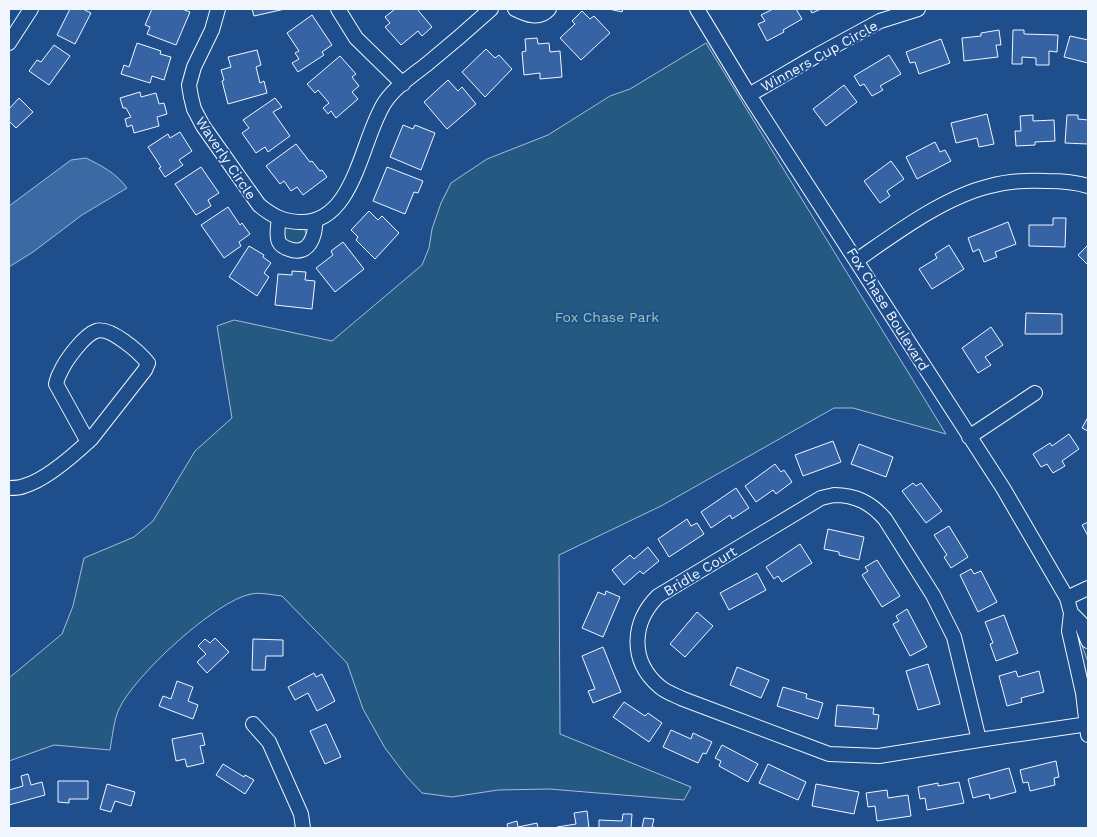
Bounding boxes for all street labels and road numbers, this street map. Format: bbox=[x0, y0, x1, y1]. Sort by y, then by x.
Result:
street label: Winners Cup Circle bbox=[758, 17, 880, 95]
street label: Waverly Circle bbox=[192, 114, 260, 202]
street label: Fox Chase Boulevard bbox=[844, 245, 932, 373]
street label: Bridle Court bbox=[661, 543, 740, 599]

